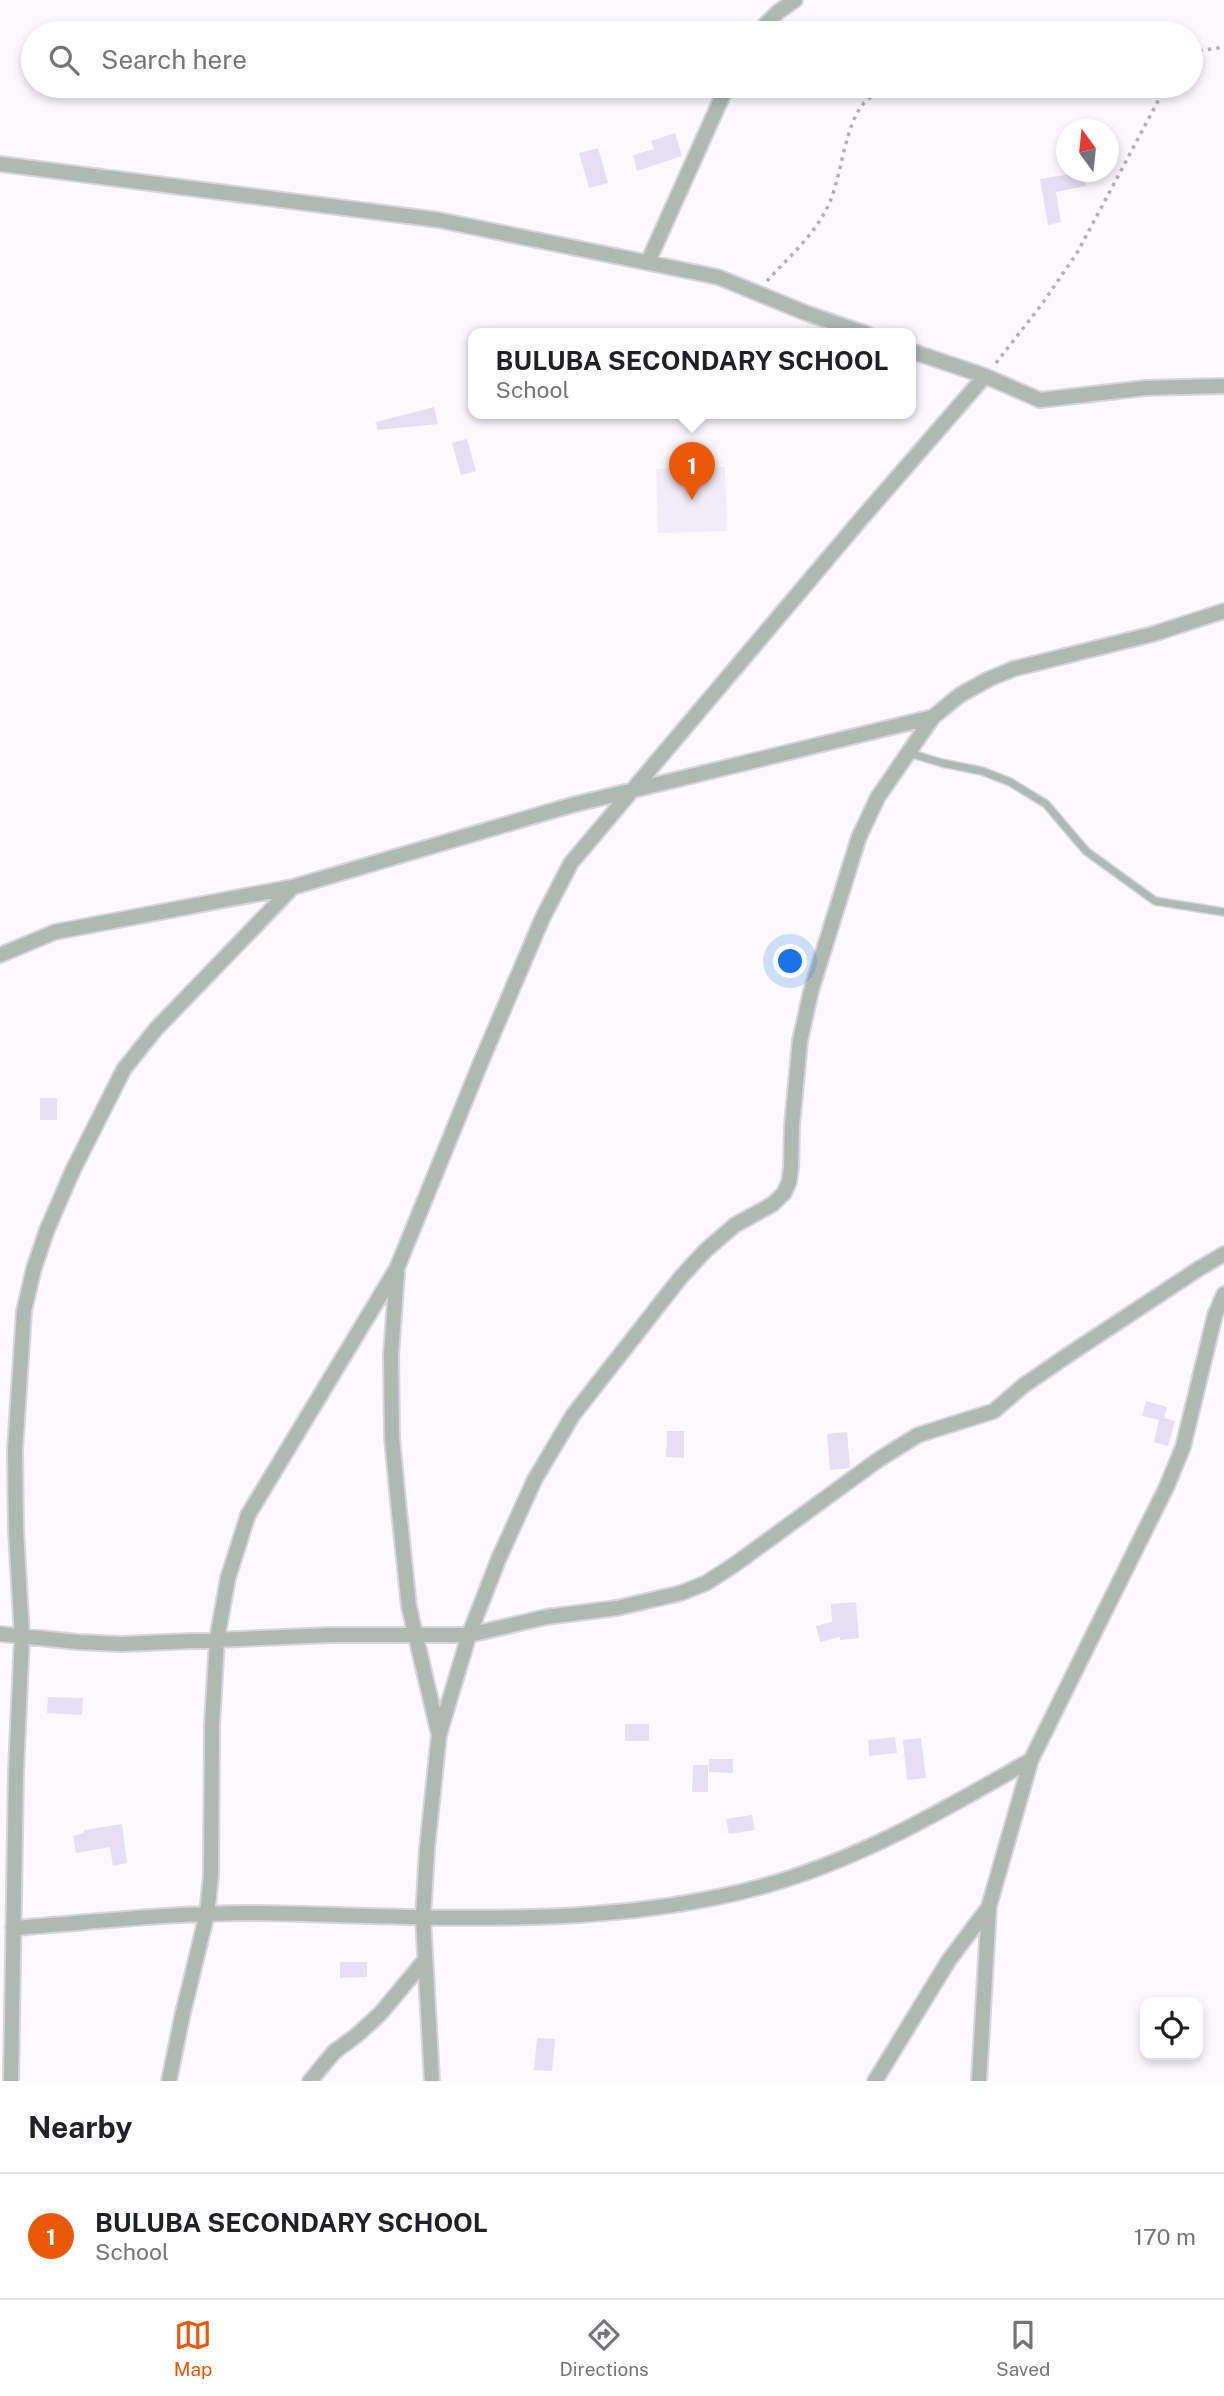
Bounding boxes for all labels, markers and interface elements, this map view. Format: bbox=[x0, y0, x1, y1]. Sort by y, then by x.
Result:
search box bbox=[21, 21, 1203, 98]
icon: search bbox=[45, 41, 83, 79]
text: Search here bbox=[101, 44, 247, 75]
north arrow bbox=[1056, 119, 1119, 182]
popup bbox=[468, 328, 916, 419]
text: BULUBA SECONDARY SCHOOL bbox=[496, 345, 888, 376]
text: School bbox=[496, 376, 570, 403]
pin: 1 bbox=[669, 442, 715, 500]
your location bbox=[773, 944, 807, 978]
map controls bbox=[1140, 1997, 1203, 2060]
button: locate bbox=[1140, 1997, 1203, 2060]
text: Nearby bbox=[28, 2109, 132, 2145]
text: BULUBA SECONDARY SCHOOL bbox=[95, 2207, 488, 2238]
text: 1 bbox=[46, 2223, 56, 2250]
text: 170 m bbox=[1134, 2223, 1196, 2250]
text: School bbox=[95, 2238, 169, 2265]
tab: Map bbox=[174, 2316, 212, 2380]
tab: Directions bbox=[559, 2316, 649, 2380]
tab: Saved bbox=[996, 2316, 1050, 2380]

